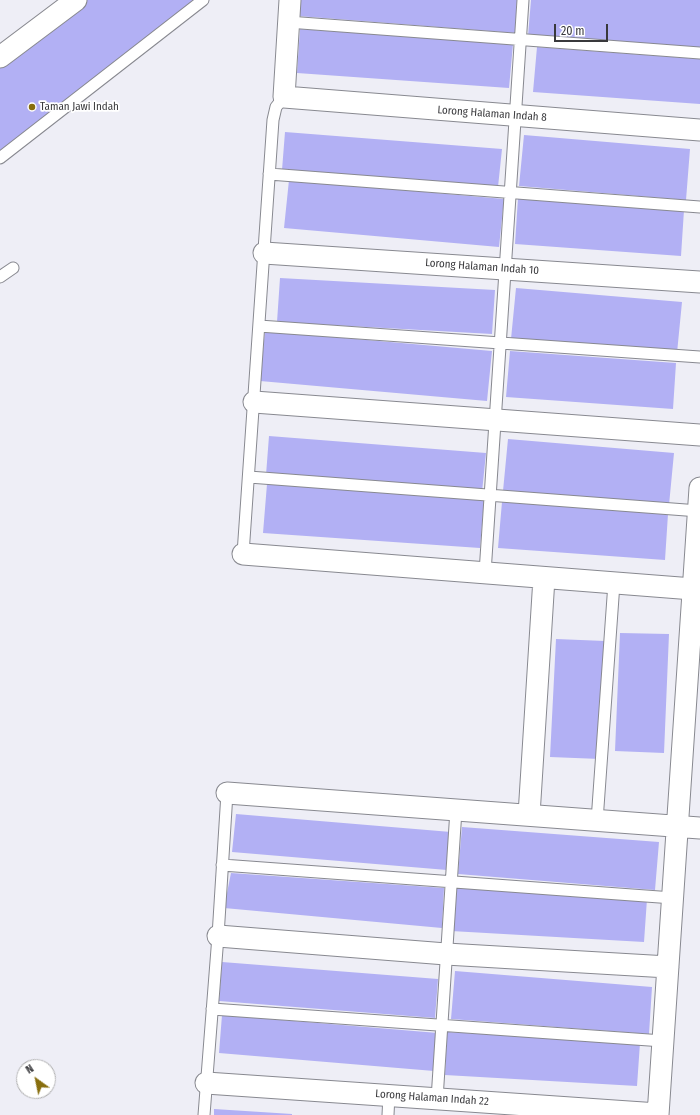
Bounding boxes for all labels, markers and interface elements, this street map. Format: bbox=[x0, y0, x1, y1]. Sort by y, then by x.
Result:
scale bar bbox=[556, 16, 610, 42]
text: 20 m bbox=[561, 24, 585, 38]
place label: Taman Jawi Indah bbox=[40, 100, 119, 114]
marker: Taman Jawi Indah bbox=[27, 102, 37, 112]
street label: Lorong Halaman Indah 8 bbox=[437, 104, 547, 124]
street label: Lorong Halaman Indah 10 bbox=[425, 256, 539, 278]
north arrow bbox=[16, 1059, 56, 1099]
text: N bbox=[23, 1062, 36, 1077]
street label: Lorong Halaman Indah 22 bbox=[375, 1087, 489, 1109]

